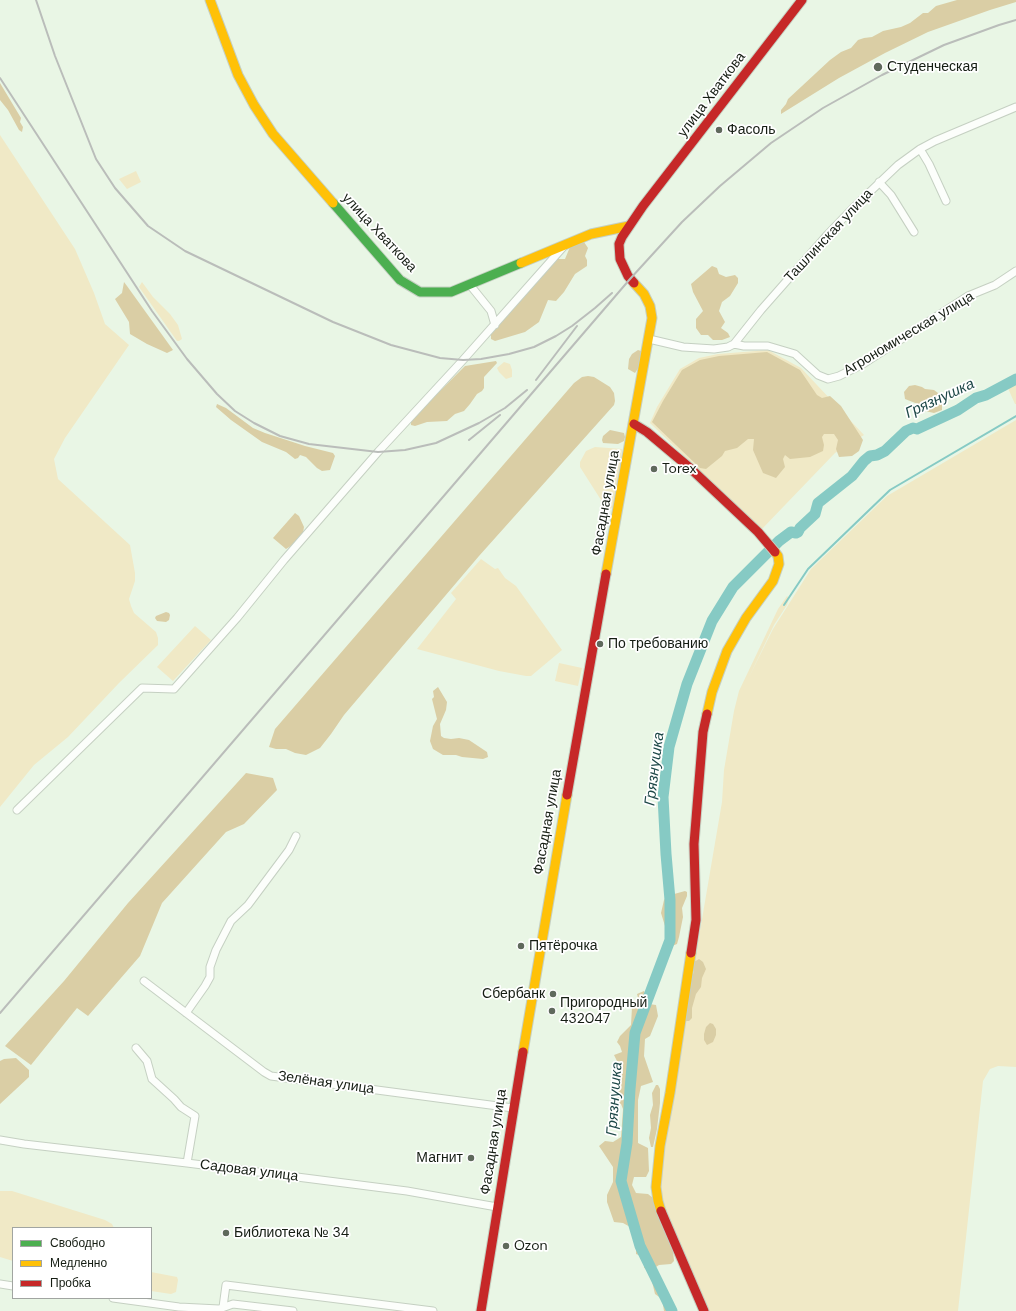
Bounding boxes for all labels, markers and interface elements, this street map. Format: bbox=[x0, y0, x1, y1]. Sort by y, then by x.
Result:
street label: улица Хваткова bbox=[675, 49, 749, 141]
place label: Студенческая bbox=[887, 59, 978, 75]
marker: Студенческая bbox=[872, 61, 884, 73]
place label: Фасоль bbox=[727, 122, 776, 138]
marker: Фасоль bbox=[714, 125, 724, 135]
street label: Ташлинская улица bbox=[781, 186, 877, 286]
street label: улица Хваткова bbox=[338, 190, 420, 276]
street label: Агрономическая улица bbox=[841, 288, 977, 380]
water label: Грязнушка bbox=[903, 375, 977, 423]
street label: Фасадная улица bbox=[588, 449, 624, 557]
place label: Torex bbox=[662, 461, 696, 477]
marker: Torex bbox=[649, 464, 659, 474]
place label: По требованию bbox=[608, 636, 708, 652]
marker: По требованию bbox=[595, 639, 605, 649]
water label: Грязнушка bbox=[642, 731, 668, 807]
street label: Фасадная улица bbox=[530, 768, 566, 876]
place label: Пятёрочка bbox=[529, 938, 598, 954]
marker: Пятёрочка bbox=[516, 941, 526, 951]
place label: Сбербанк bbox=[482, 986, 545, 1002]
marker: Сбербанк bbox=[548, 989, 558, 999]
place label: Пригородный 432047 bbox=[560, 995, 647, 1028]
marker: Пригородный 432047 bbox=[547, 1006, 557, 1016]
water label: Грязнушка bbox=[603, 1061, 627, 1137]
street label: Зелёная улица bbox=[277, 1068, 375, 1098]
street label: Фасадная улица bbox=[477, 1088, 511, 1196]
place label: Магнит bbox=[416, 1150, 463, 1166]
marker: Магнит bbox=[466, 1153, 476, 1163]
street label: Садовая улица bbox=[199, 1157, 299, 1185]
place label: Библиотека № 34 bbox=[234, 1225, 349, 1241]
legend bbox=[12, 1227, 152, 1299]
marker: Библиотека № 34 bbox=[221, 1228, 231, 1238]
text: Свободно bbox=[50, 1235, 105, 1251]
place label: Ozon bbox=[514, 1238, 548, 1254]
marker: Ozon bbox=[501, 1241, 511, 1251]
text: Медленно bbox=[50, 1255, 107, 1271]
text: Пробка bbox=[50, 1275, 91, 1291]

